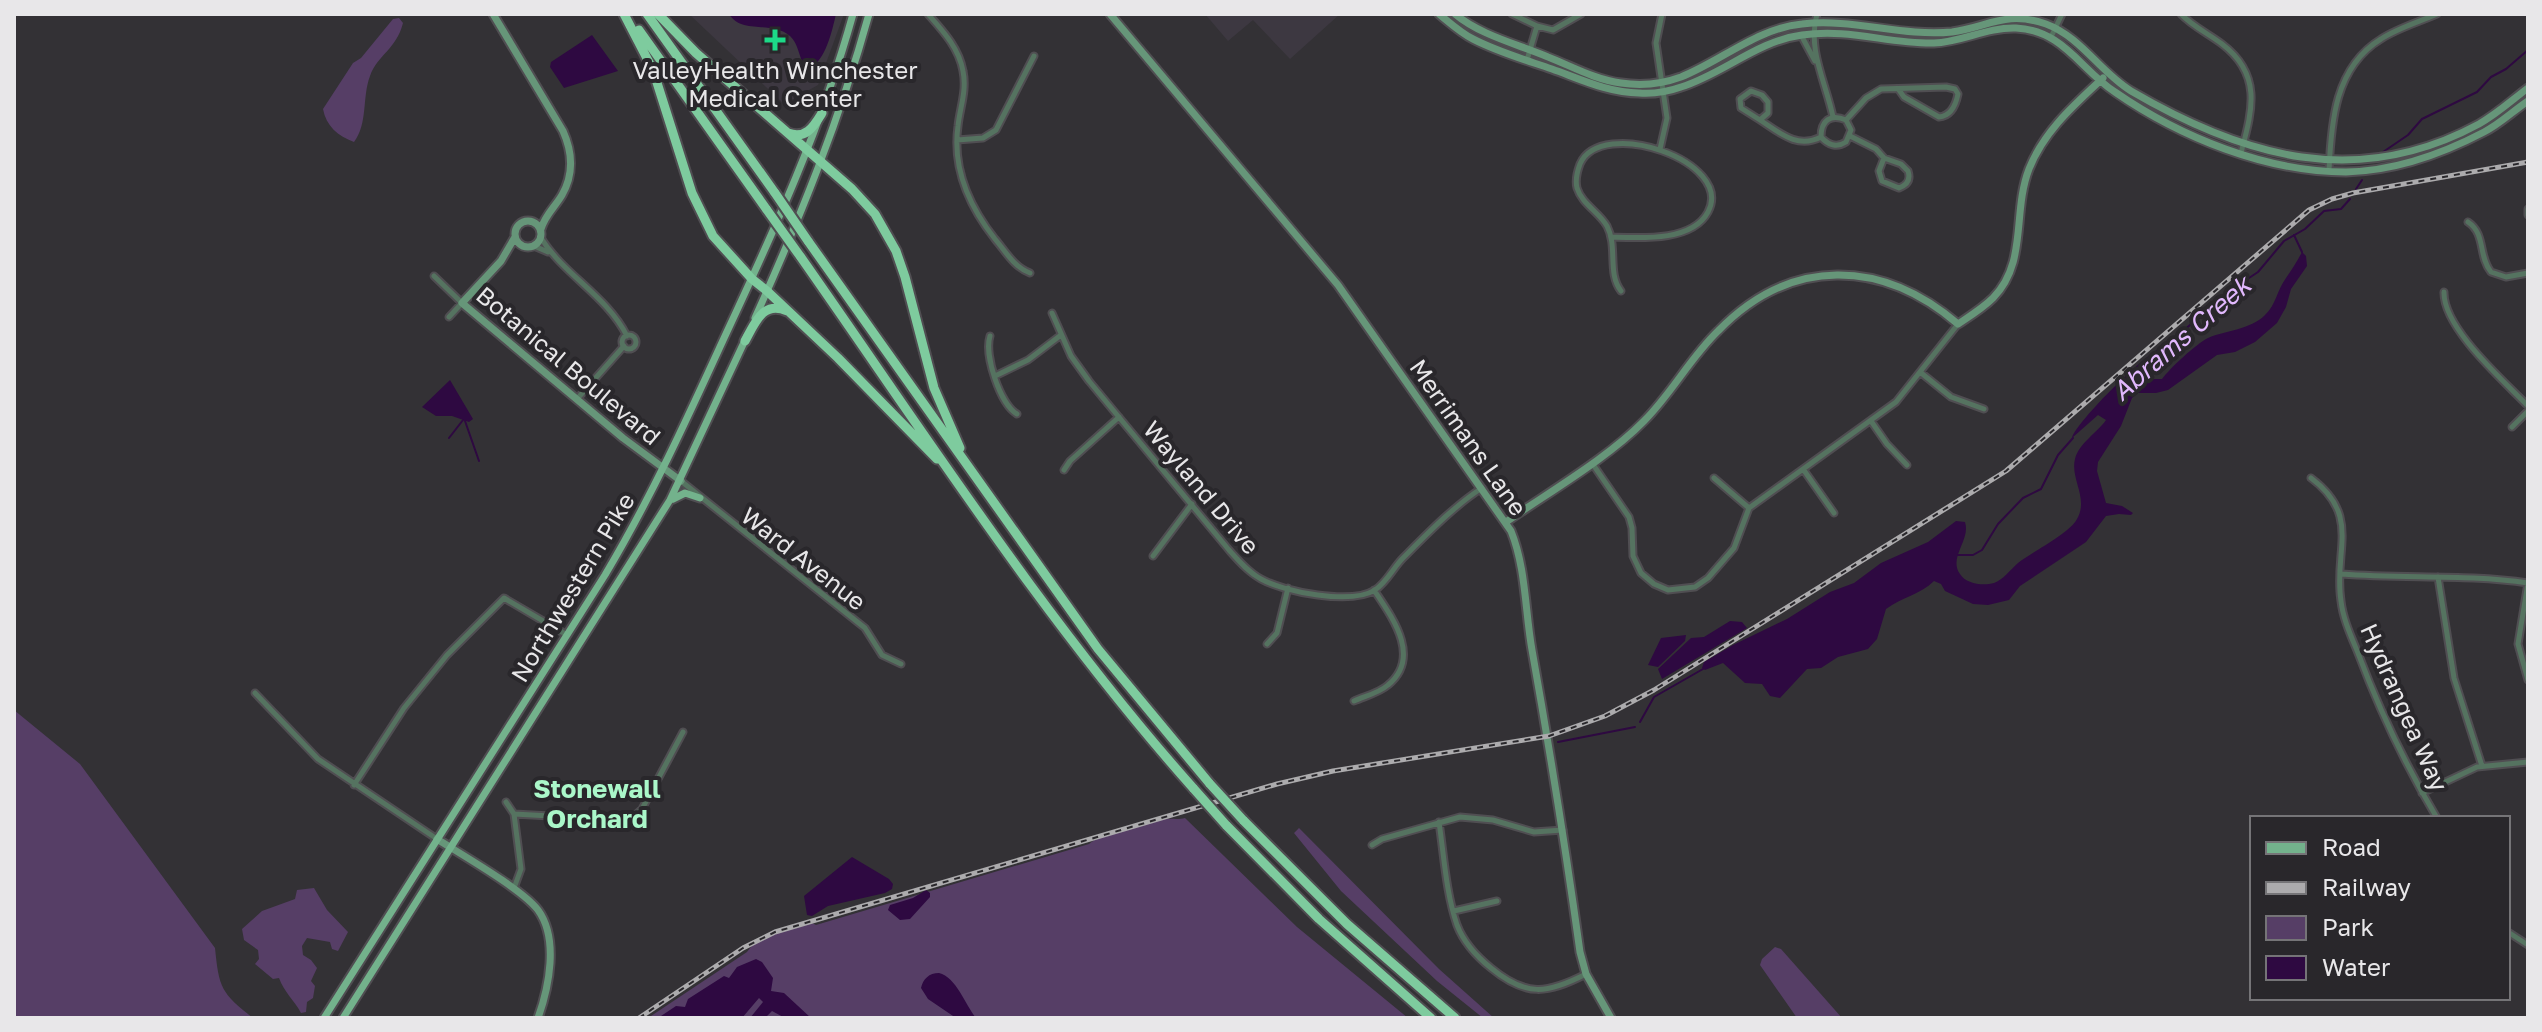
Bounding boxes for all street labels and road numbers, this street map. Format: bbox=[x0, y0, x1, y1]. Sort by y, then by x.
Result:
street label: Botanical Boulevard bbox=[471, 280, 667, 450]
street label: Merrimans Lane bbox=[1404, 353, 1534, 521]
street label: Wayland Drive bbox=[1138, 415, 1266, 559]
street label: Northwestern Pike bbox=[504, 487, 640, 687]
street label: Ward Avenue bbox=[736, 500, 872, 616]
street label: Hydrangea Way bbox=[2355, 619, 2455, 795]

